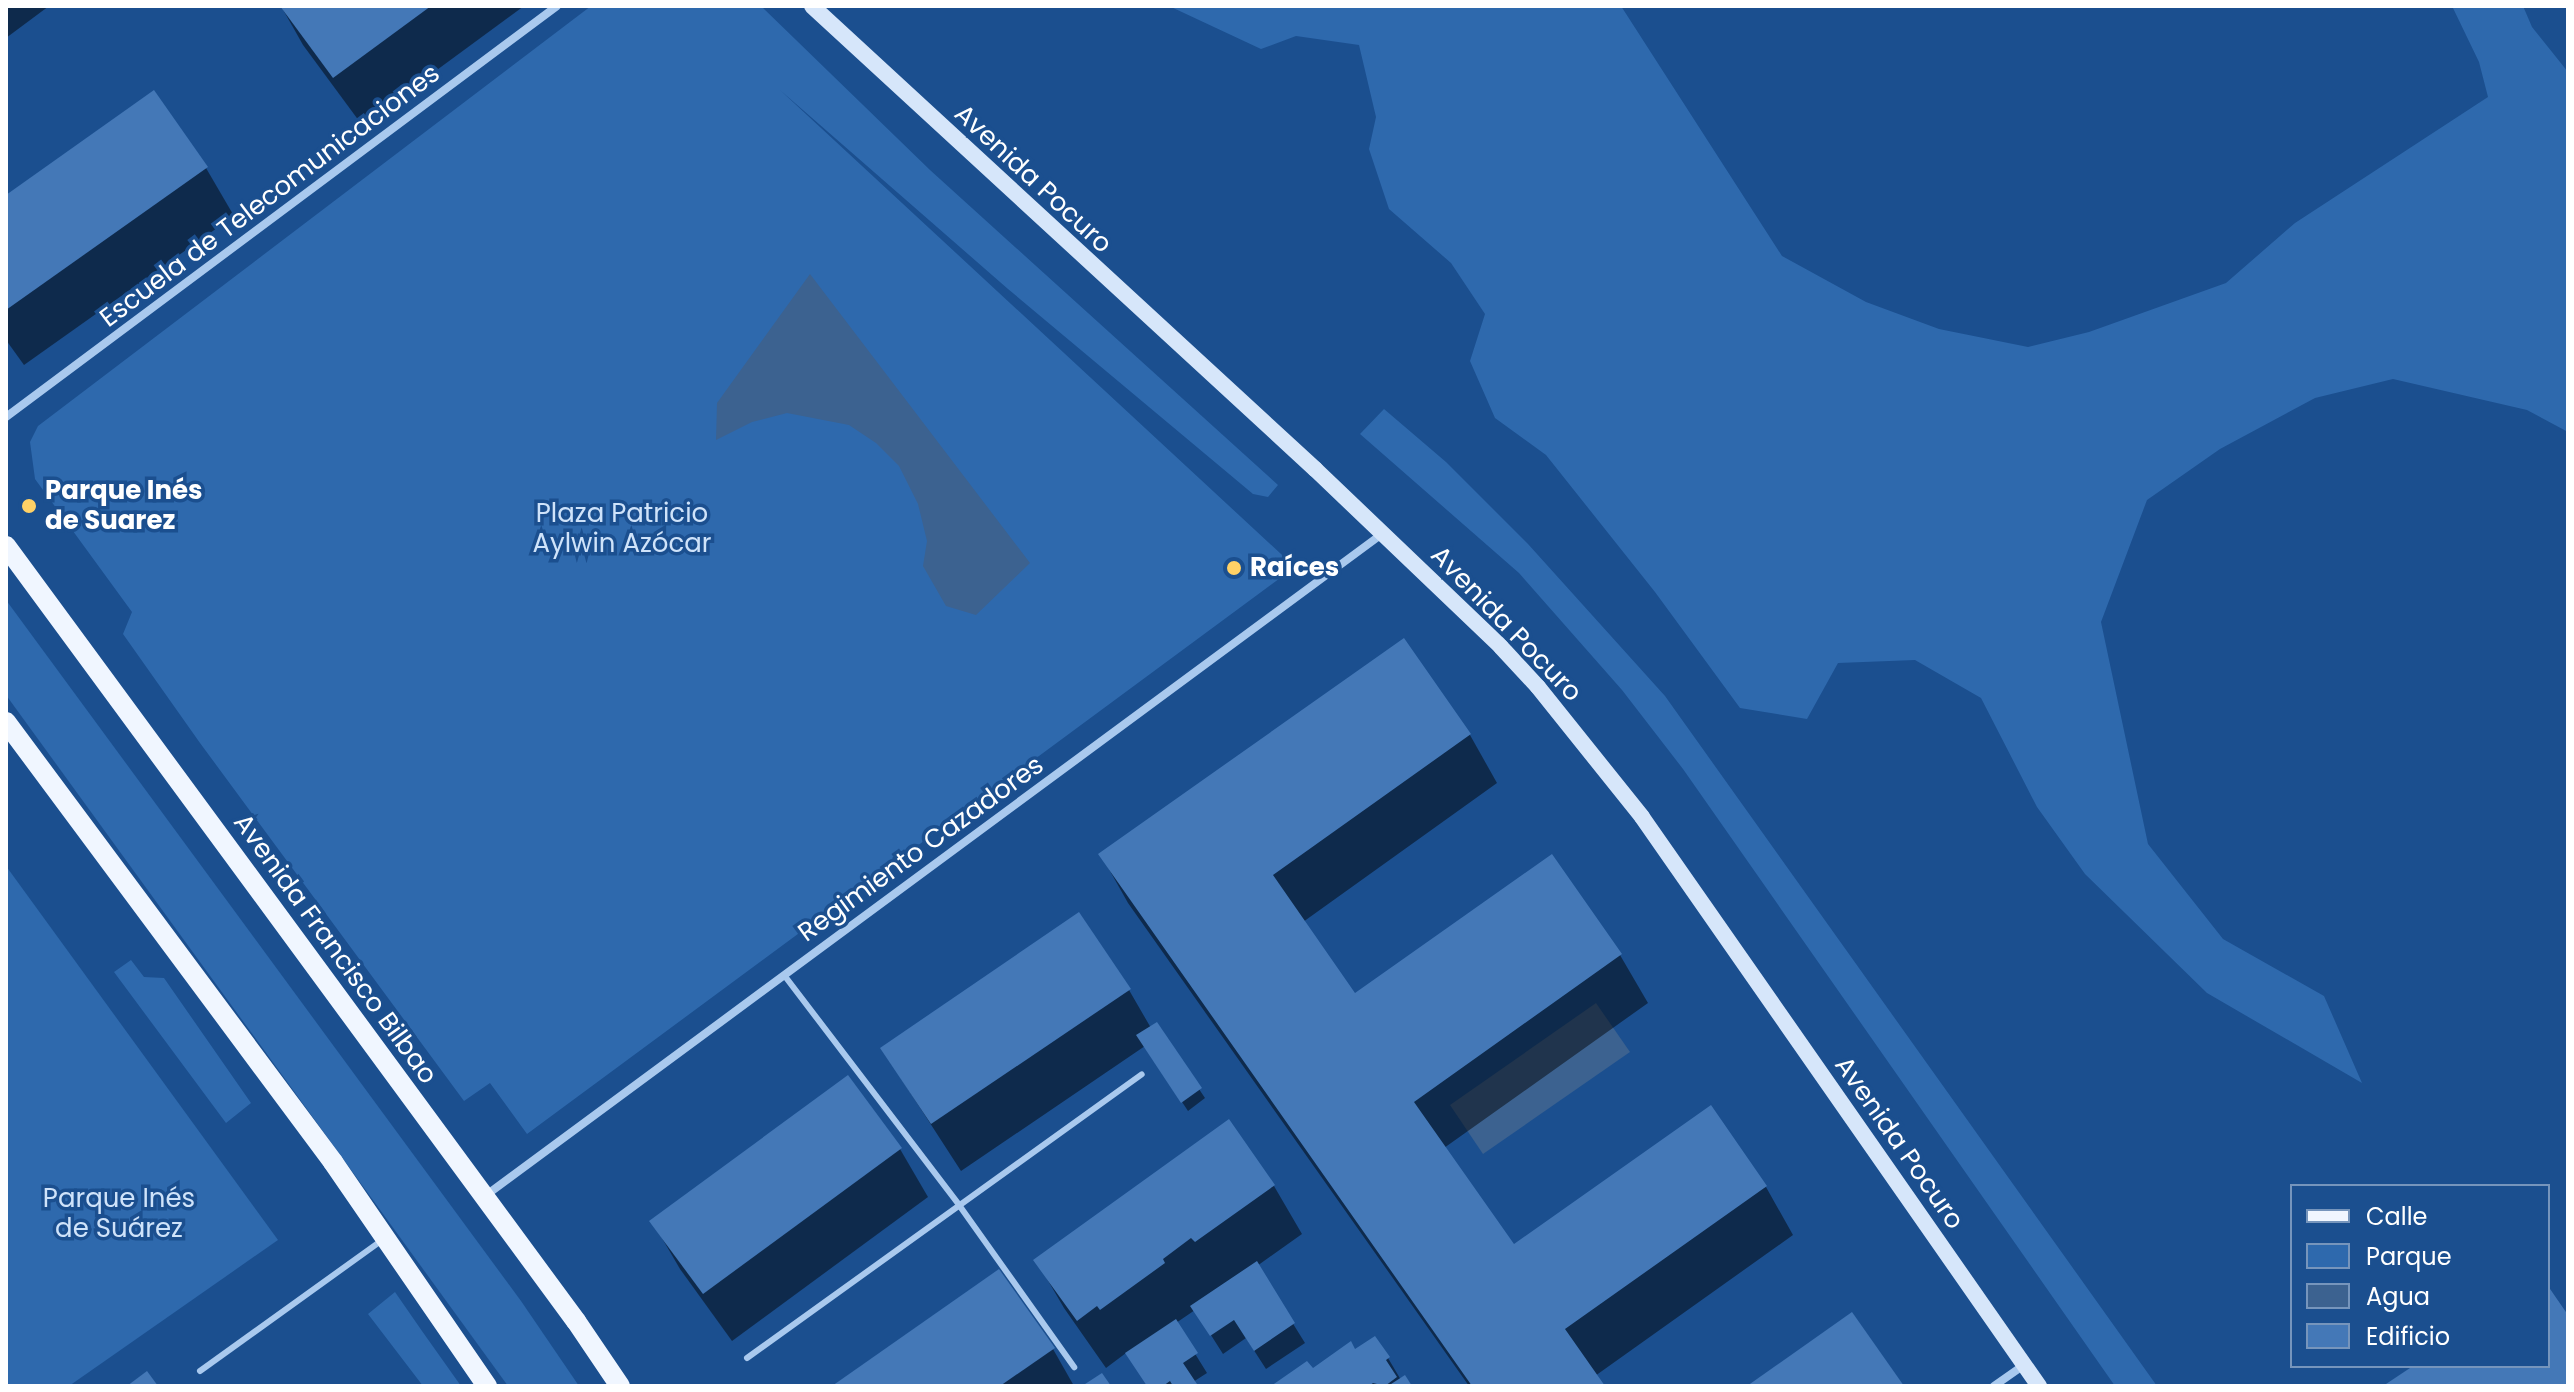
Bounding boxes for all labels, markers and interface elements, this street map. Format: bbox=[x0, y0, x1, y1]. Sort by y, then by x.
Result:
street label: Escuela de Telecomunicaciones bbox=[94, 58, 446, 334]
street label: Avenida Pocuro bbox=[948, 98, 1118, 260]
place label: Parque Inés de Suarez bbox=[45, 475, 202, 536]
marker: Parque Inés de Suarez bbox=[20, 497, 38, 515]
park label: Plaza Patricio Aylwin Azócar bbox=[533, 498, 711, 560]
street label: Avenida Pocuro bbox=[1424, 540, 1588, 708]
place label: Raíces bbox=[1250, 552, 1339, 584]
marker: Raíces bbox=[1225, 559, 1243, 577]
street label: Regimiento Cazadores bbox=[792, 750, 1050, 948]
street label: Avenida Francisco Bilbao bbox=[227, 808, 443, 1090]
street label: Avenida Pocuro bbox=[1828, 1051, 1970, 1235]
park label: Parque Inés de Suárez bbox=[43, 1183, 195, 1244]
legend bbox=[2290, 1184, 2550, 1368]
text: Calle bbox=[2366, 1200, 2427, 1233]
text: Parque bbox=[2366, 1240, 2452, 1273]
text: Agua bbox=[2366, 1280, 2430, 1313]
text: Edificio bbox=[2366, 1320, 2450, 1353]

